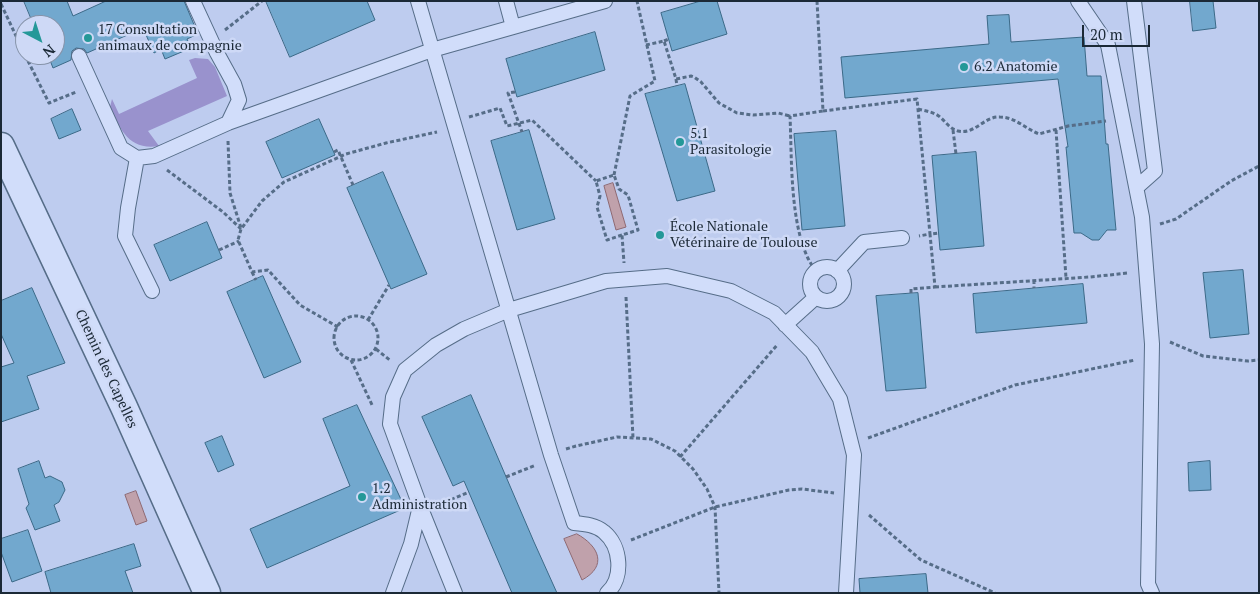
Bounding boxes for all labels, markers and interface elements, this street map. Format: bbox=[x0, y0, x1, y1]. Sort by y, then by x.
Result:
north arrow bbox=[15, 15, 65, 65]
scale bar bbox=[1085, 15, 1152, 47]
place label: 17 Consultation animaux de compagnie bbox=[98, 22, 242, 54]
text: 20 m bbox=[1090, 24, 1123, 44]
marker: 17 Consultation animaux de compagnie bbox=[82, 32, 94, 44]
text: N bbox=[39, 40, 59, 62]
place label: 6.2 Anatomie bbox=[974, 59, 1057, 75]
marker: 6.2 Anatomie bbox=[958, 61, 970, 73]
place label: 5.1 Parasitologie bbox=[690, 126, 772, 158]
marker: 5.1 Parasitologie bbox=[674, 136, 686, 148]
place label: École Nationale Vétérinaire de Toulouse bbox=[670, 219, 817, 252]
marker: École Nationale Vétérinaire de Toulouse bbox=[654, 229, 666, 241]
street label: Chemin des Capelles bbox=[71, 307, 141, 431]
place label: 1.2 Administration bbox=[372, 481, 467, 514]
marker: 1.2 Administration bbox=[356, 491, 368, 503]

